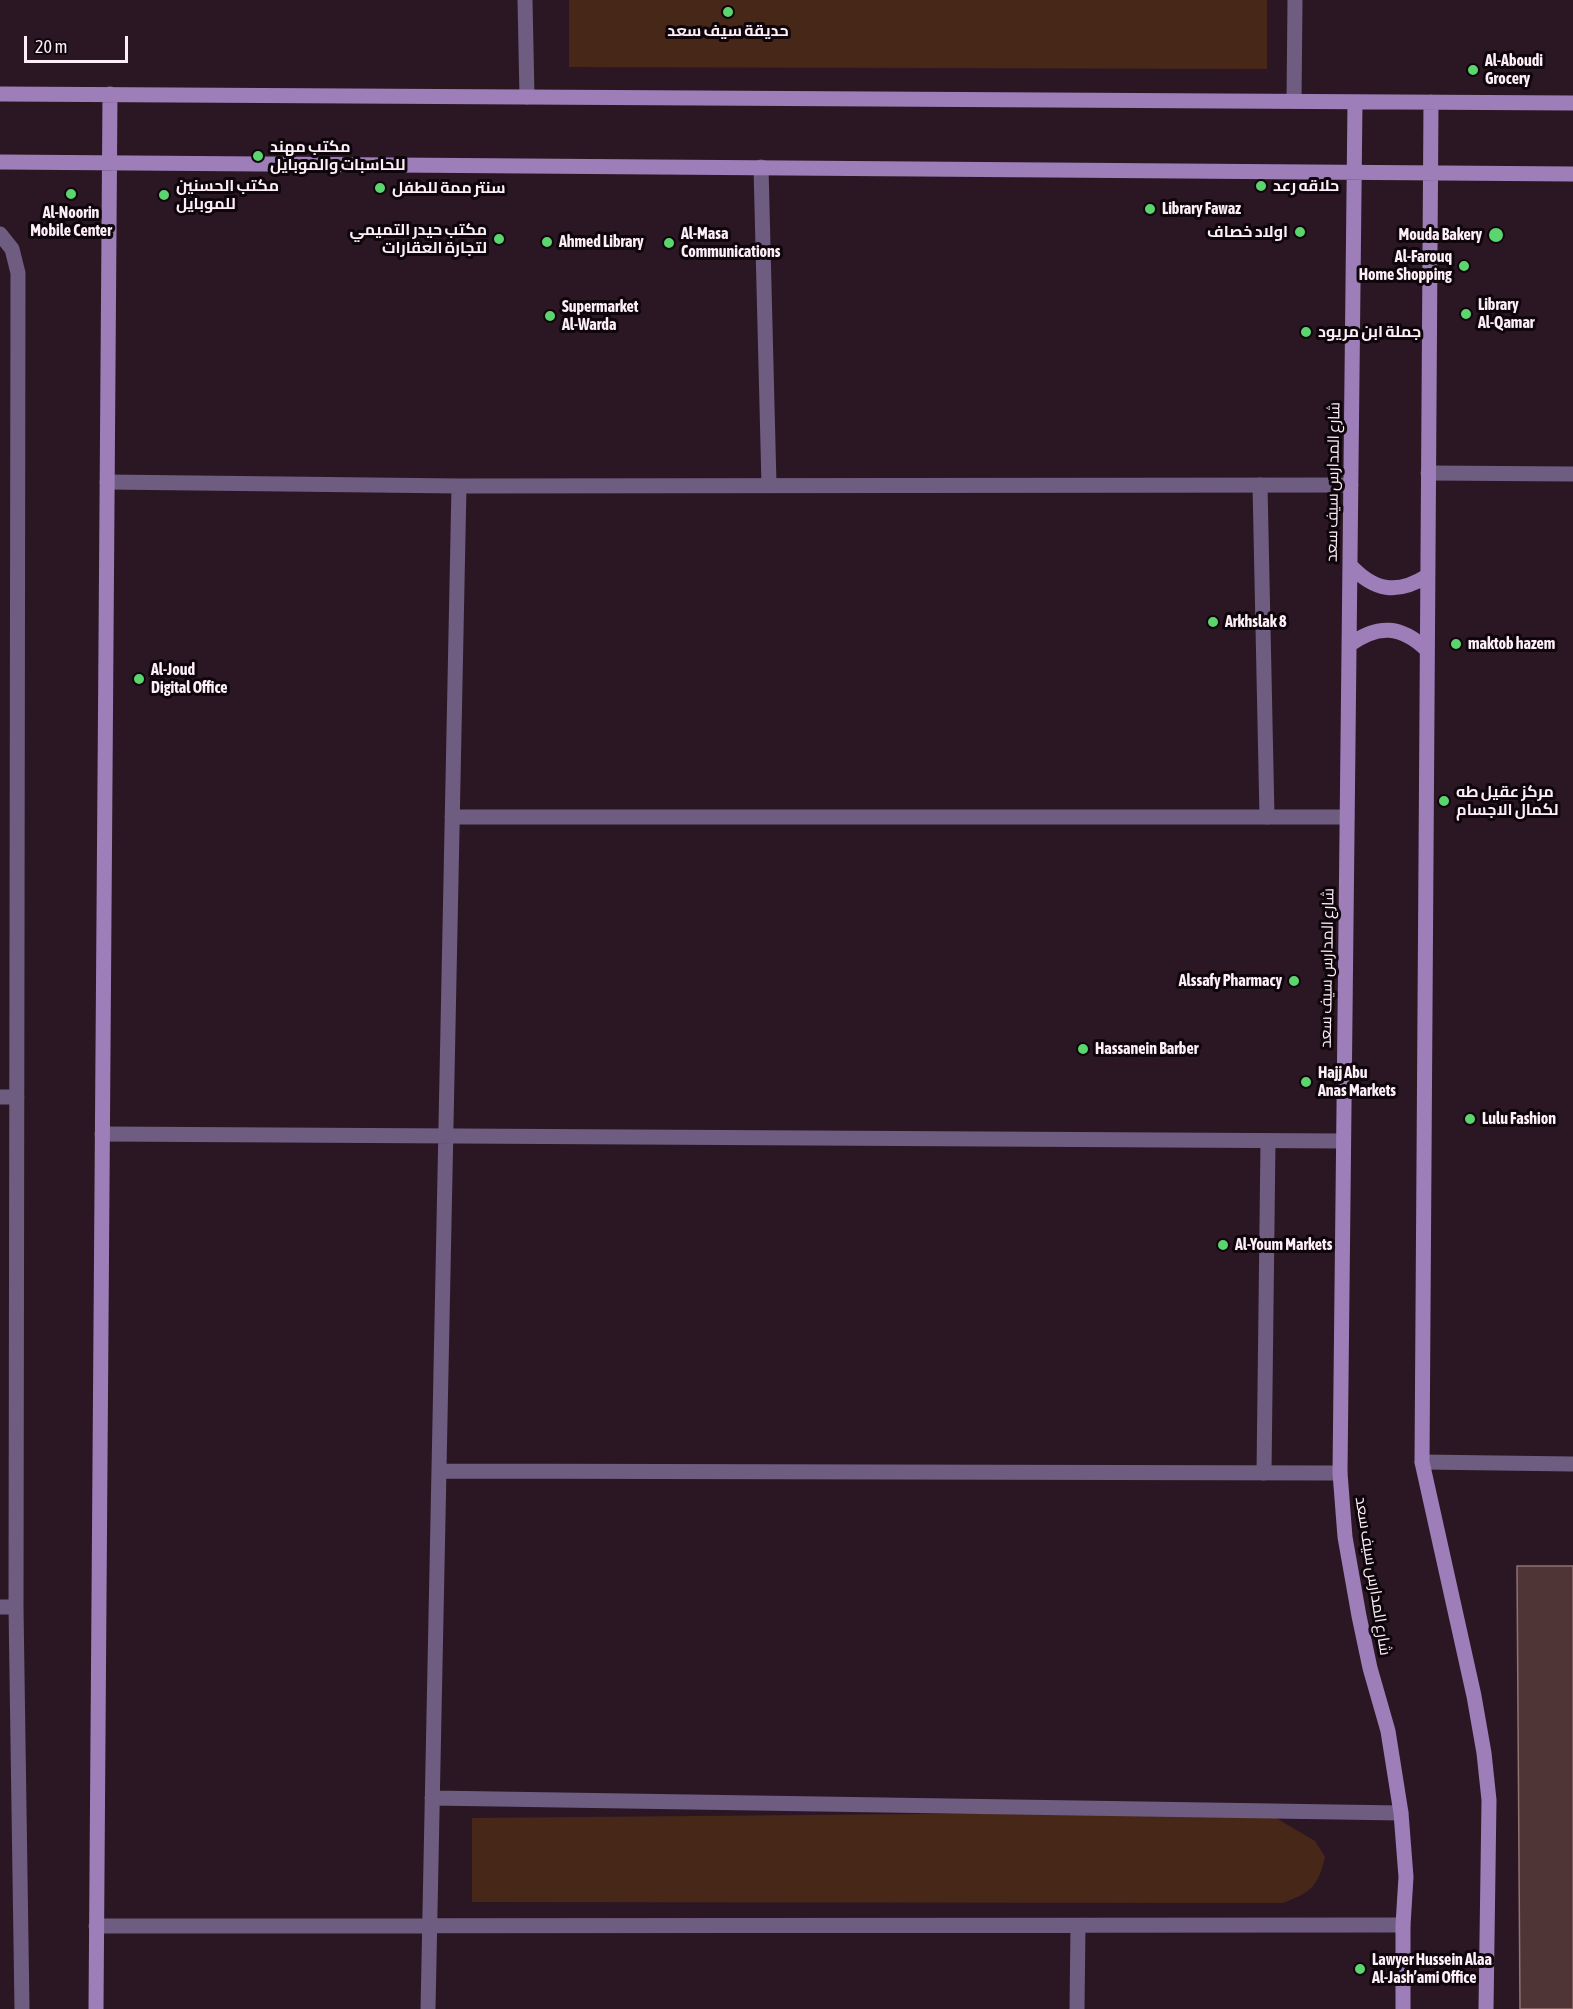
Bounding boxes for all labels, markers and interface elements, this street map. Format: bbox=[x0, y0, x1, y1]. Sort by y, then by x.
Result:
marker: حديقة سيف سعد bbox=[721, 5, 735, 19]
place label: حديقة سيف سعد bbox=[667, 21, 789, 41]
scale bar bbox=[27, 24, 130, 62]
text: 20 m bbox=[35, 36, 67, 57]
place label: Al-Aboudi Grocery bbox=[1485, 51, 1543, 89]
marker: Al-Aboudi Grocery bbox=[1466, 63, 1480, 77]
place label: مكتب مهند للحاسبات والموبايل bbox=[270, 137, 406, 175]
marker: مكتب مهند للحاسبات والموبايل bbox=[251, 149, 265, 163]
place label: مكتب الحسنين للموبايل bbox=[176, 176, 279, 214]
place label: حلاقه رعد bbox=[1273, 176, 1339, 196]
place label: سنتر ممة للطفل bbox=[392, 178, 506, 198]
marker: حلاقه رعد bbox=[1254, 179, 1268, 193]
marker: سنتر ممة للطفل bbox=[373, 181, 387, 195]
marker: Al-Noorin Mobile Center bbox=[64, 187, 78, 201]
marker: مكتب الحسنين للموبايل bbox=[157, 188, 171, 202]
place label: Library Fawaz bbox=[1162, 199, 1241, 219]
marker: Library Fawaz bbox=[1143, 202, 1157, 216]
place label: Al-Noorin Mobile Center bbox=[30, 203, 112, 241]
place label: مكتب حيدر التميمي لتجارة العقارات bbox=[350, 220, 487, 258]
place label: اولاد خصاف bbox=[1207, 222, 1288, 242]
place label: Al-Masa Communications bbox=[681, 224, 781, 262]
marker: اولاد خصاف bbox=[1293, 225, 1307, 239]
place label: Mouda Bakery bbox=[1398, 225, 1482, 245]
marker: Mouda Bakery bbox=[1487, 226, 1505, 244]
marker: مكتب حيدر التميمي لتجارة العقارات bbox=[492, 232, 506, 246]
place label: Ahmed Library bbox=[559, 232, 644, 252]
marker: Ahmed Library bbox=[540, 235, 554, 249]
marker: Al-Masa Communications bbox=[662, 236, 676, 250]
place label: Al-Farouq Home Shopping bbox=[1359, 247, 1452, 285]
marker: Al-Farouq Home Shopping bbox=[1457, 259, 1471, 273]
place label: Library Al-Qamar bbox=[1478, 295, 1535, 333]
place label: Supermarket Al-Warda bbox=[562, 297, 638, 335]
marker: Library Al-Qamar bbox=[1459, 307, 1473, 321]
marker: Supermarket Al-Warda bbox=[543, 309, 557, 323]
place label: جملة ابن مريود bbox=[1318, 322, 1421, 342]
marker: جملة ابن مريود bbox=[1299, 325, 1313, 339]
street label: شارع المدارس سيف سعد bbox=[1322, 402, 1344, 562]
place label: Arkhslak 8 bbox=[1225, 612, 1286, 632]
marker: Arkhslak 8 bbox=[1206, 615, 1220, 629]
place label: maktob hazem bbox=[1468, 634, 1555, 654]
marker: maktob hazem bbox=[1449, 637, 1463, 651]
place label: Al-Joud Digital Office bbox=[151, 660, 228, 698]
marker: Al-Joud Digital Office bbox=[132, 672, 146, 686]
place label: مركز عقيل طه لكمال الاجسام bbox=[1456, 782, 1559, 820]
marker: مركز عقيل طه لكمال الاجسام bbox=[1437, 794, 1451, 808]
street label: شارع المدارس سيف سعد bbox=[1316, 888, 1338, 1048]
place label: Alssafy Pharmacy bbox=[1179, 971, 1282, 991]
marker: Alssafy Pharmacy bbox=[1287, 974, 1301, 988]
place label: Hassanein Barber bbox=[1095, 1039, 1198, 1059]
marker: Hassanein Barber bbox=[1076, 1042, 1090, 1056]
place label: Hajj Abu Anas Markets bbox=[1318, 1063, 1396, 1101]
marker: Hajj Abu Anas Markets bbox=[1299, 1075, 1313, 1089]
place label: Lulu Fashion bbox=[1482, 1109, 1556, 1129]
marker: Lulu Fashion bbox=[1463, 1112, 1477, 1126]
place label: Al-Youm Markets bbox=[1235, 1235, 1332, 1255]
marker: Al-Youm Markets bbox=[1216, 1238, 1230, 1252]
street label: شارع المدارس سيف سعد bbox=[1351, 1495, 1395, 1657]
place label: Lawyer Hussein Alaa Al-Jash’ami Office bbox=[1372, 1950, 1492, 1988]
marker: Lawyer Hussein Alaa Al-Jash’ami Office bbox=[1353, 1962, 1367, 1976]

